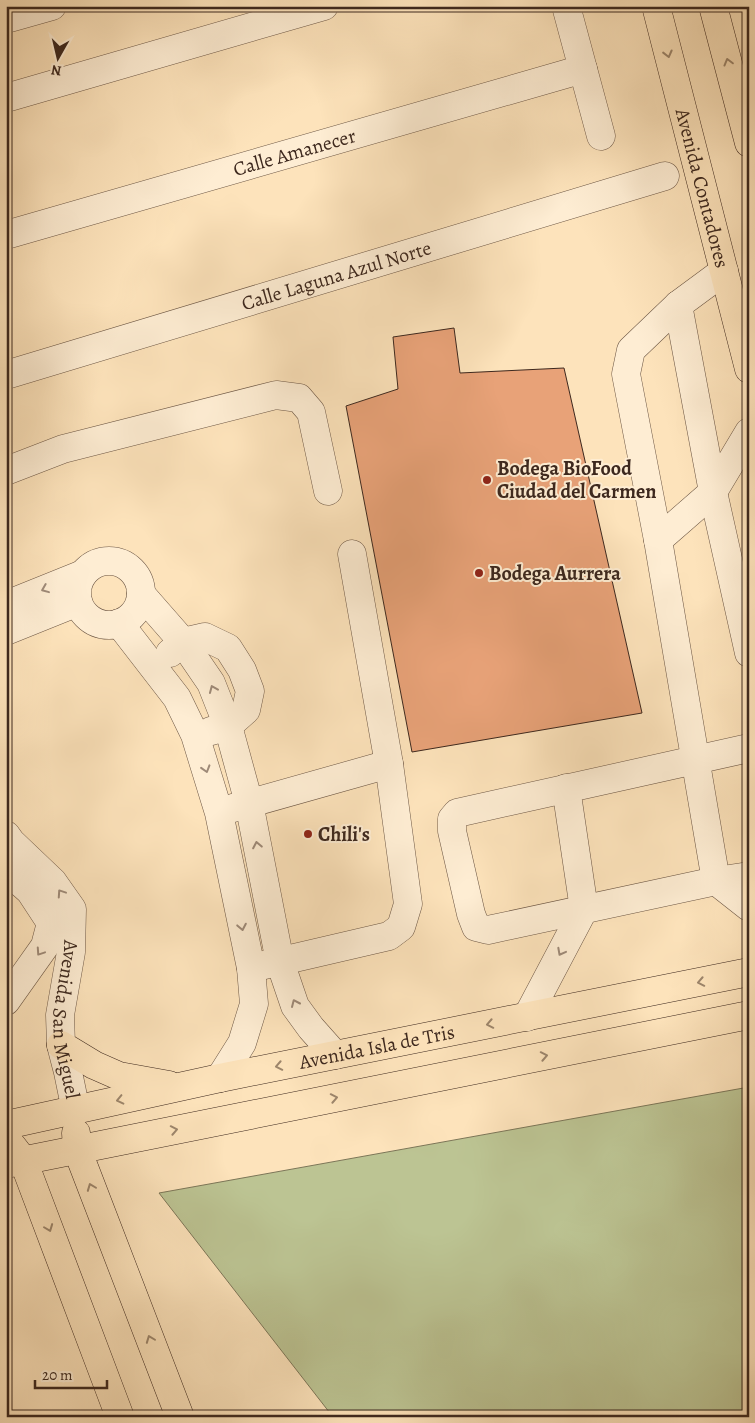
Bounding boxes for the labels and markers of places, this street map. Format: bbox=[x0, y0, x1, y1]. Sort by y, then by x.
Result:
place label: Bodega BioFood Ciudad del Carmen bbox=[497, 455, 656, 505]
marker: Bodega BioFood Ciudad del Carmen bbox=[481, 474, 493, 486]
place label: Bodega Aurrera bbox=[489, 560, 621, 587]
marker: Bodega Aurrera bbox=[473, 567, 485, 579]
place label: Chili's bbox=[318, 821, 370, 848]
marker: Chili's bbox=[302, 828, 314, 840]

